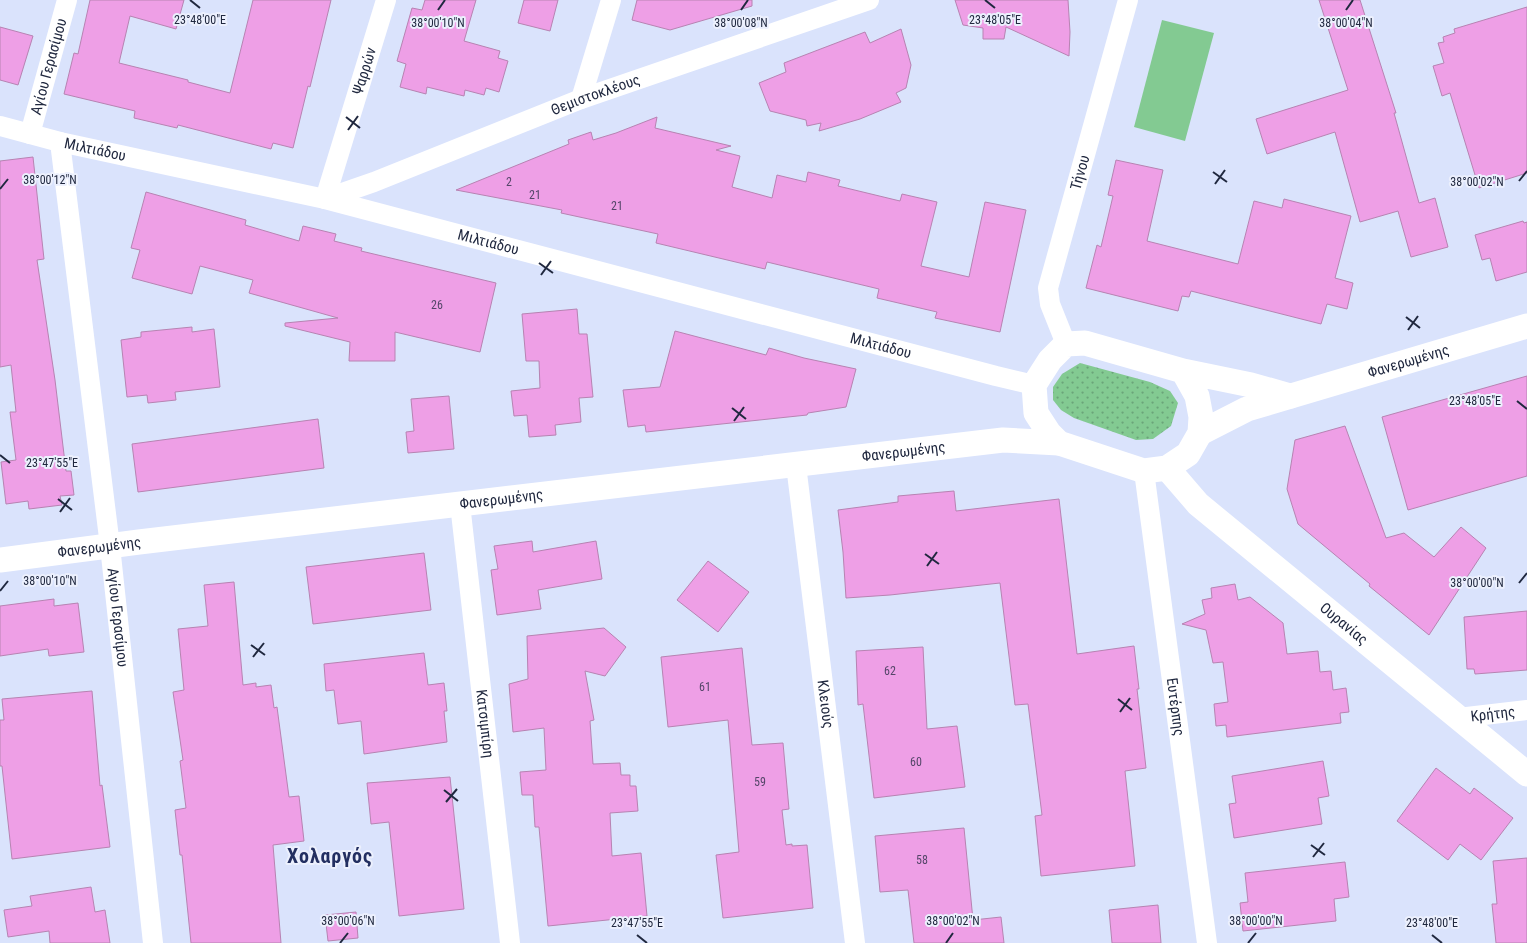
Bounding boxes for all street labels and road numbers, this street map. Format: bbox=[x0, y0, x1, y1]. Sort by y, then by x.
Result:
street label: Αγίου Γερασίμου bbox=[27, 16, 71, 117]
street label: Ψαρρών bbox=[349, 45, 380, 97]
street label: Θεμιστοκλέους bbox=[548, 70, 642, 119]
street label: Μιλτιάδου bbox=[63, 134, 128, 165]
street label: Τήνου bbox=[1067, 153, 1093, 192]
street label: Μιλτιάδου bbox=[456, 225, 521, 259]
street label: Μιλτιάδου bbox=[848, 329, 913, 362]
street label: Φανερωμένης bbox=[1365, 341, 1451, 382]
street label: Φανερωμένης bbox=[861, 438, 946, 466]
street label: Φανερωμένης bbox=[459, 485, 544, 513]
street label: Φανερωμένης bbox=[56, 533, 142, 561]
street label: Αγίου Γερασίμου bbox=[103, 567, 132, 668]
street label: Ουρανίας bbox=[1316, 599, 1371, 649]
street label: Ευτέρπης bbox=[1163, 677, 1188, 737]
street label: Κλειούς bbox=[814, 679, 837, 730]
street label: Κατσιμπίρη bbox=[472, 688, 498, 759]
street label: Κρήτης bbox=[1470, 702, 1516, 725]

